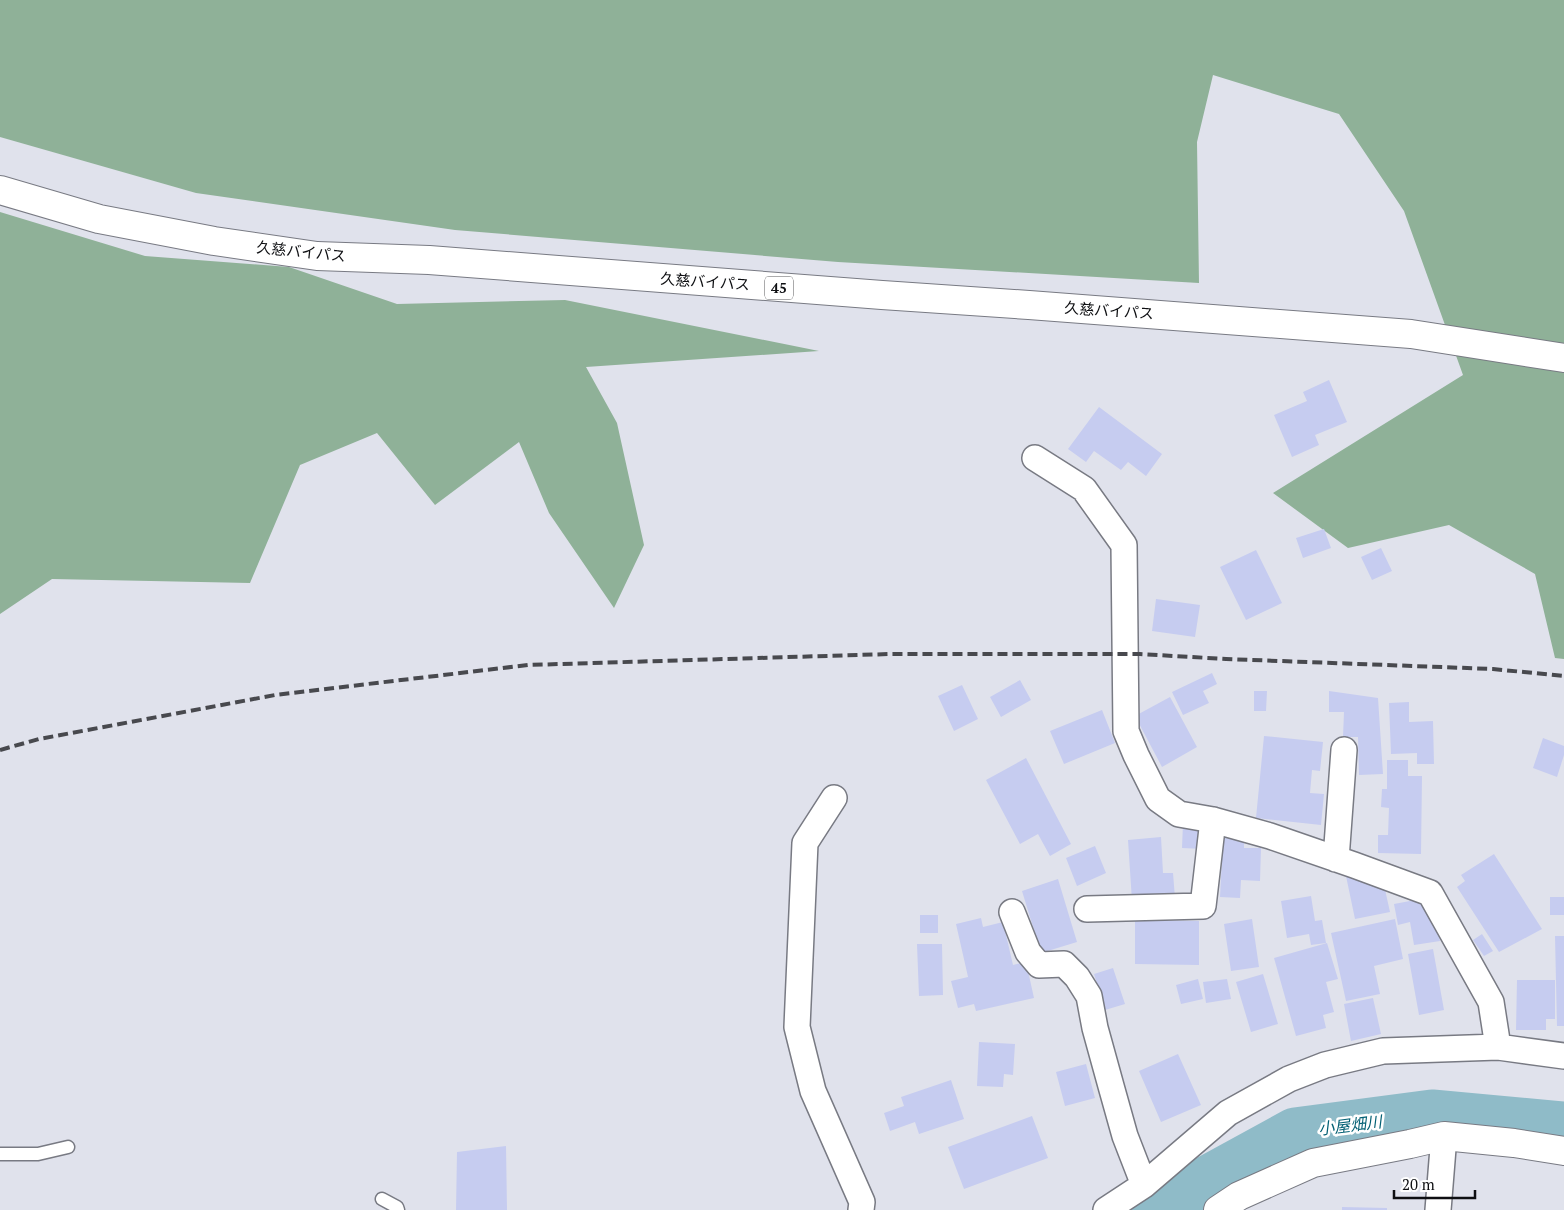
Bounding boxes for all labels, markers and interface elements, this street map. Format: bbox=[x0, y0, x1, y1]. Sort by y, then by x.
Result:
street label: 久慈バイパス bbox=[255, 236, 347, 266]
street label: 久慈バイパス bbox=[660, 268, 751, 294]
road number: 45 bbox=[765, 276, 793, 300]
street label: 久慈バイパス bbox=[1064, 297, 1155, 323]
water label: 小屋畑川 bbox=[1317, 1110, 1385, 1140]
scale bar bbox=[1394, 1168, 1475, 1200]
text: 20 m bbox=[1402, 1174, 1435, 1194]

